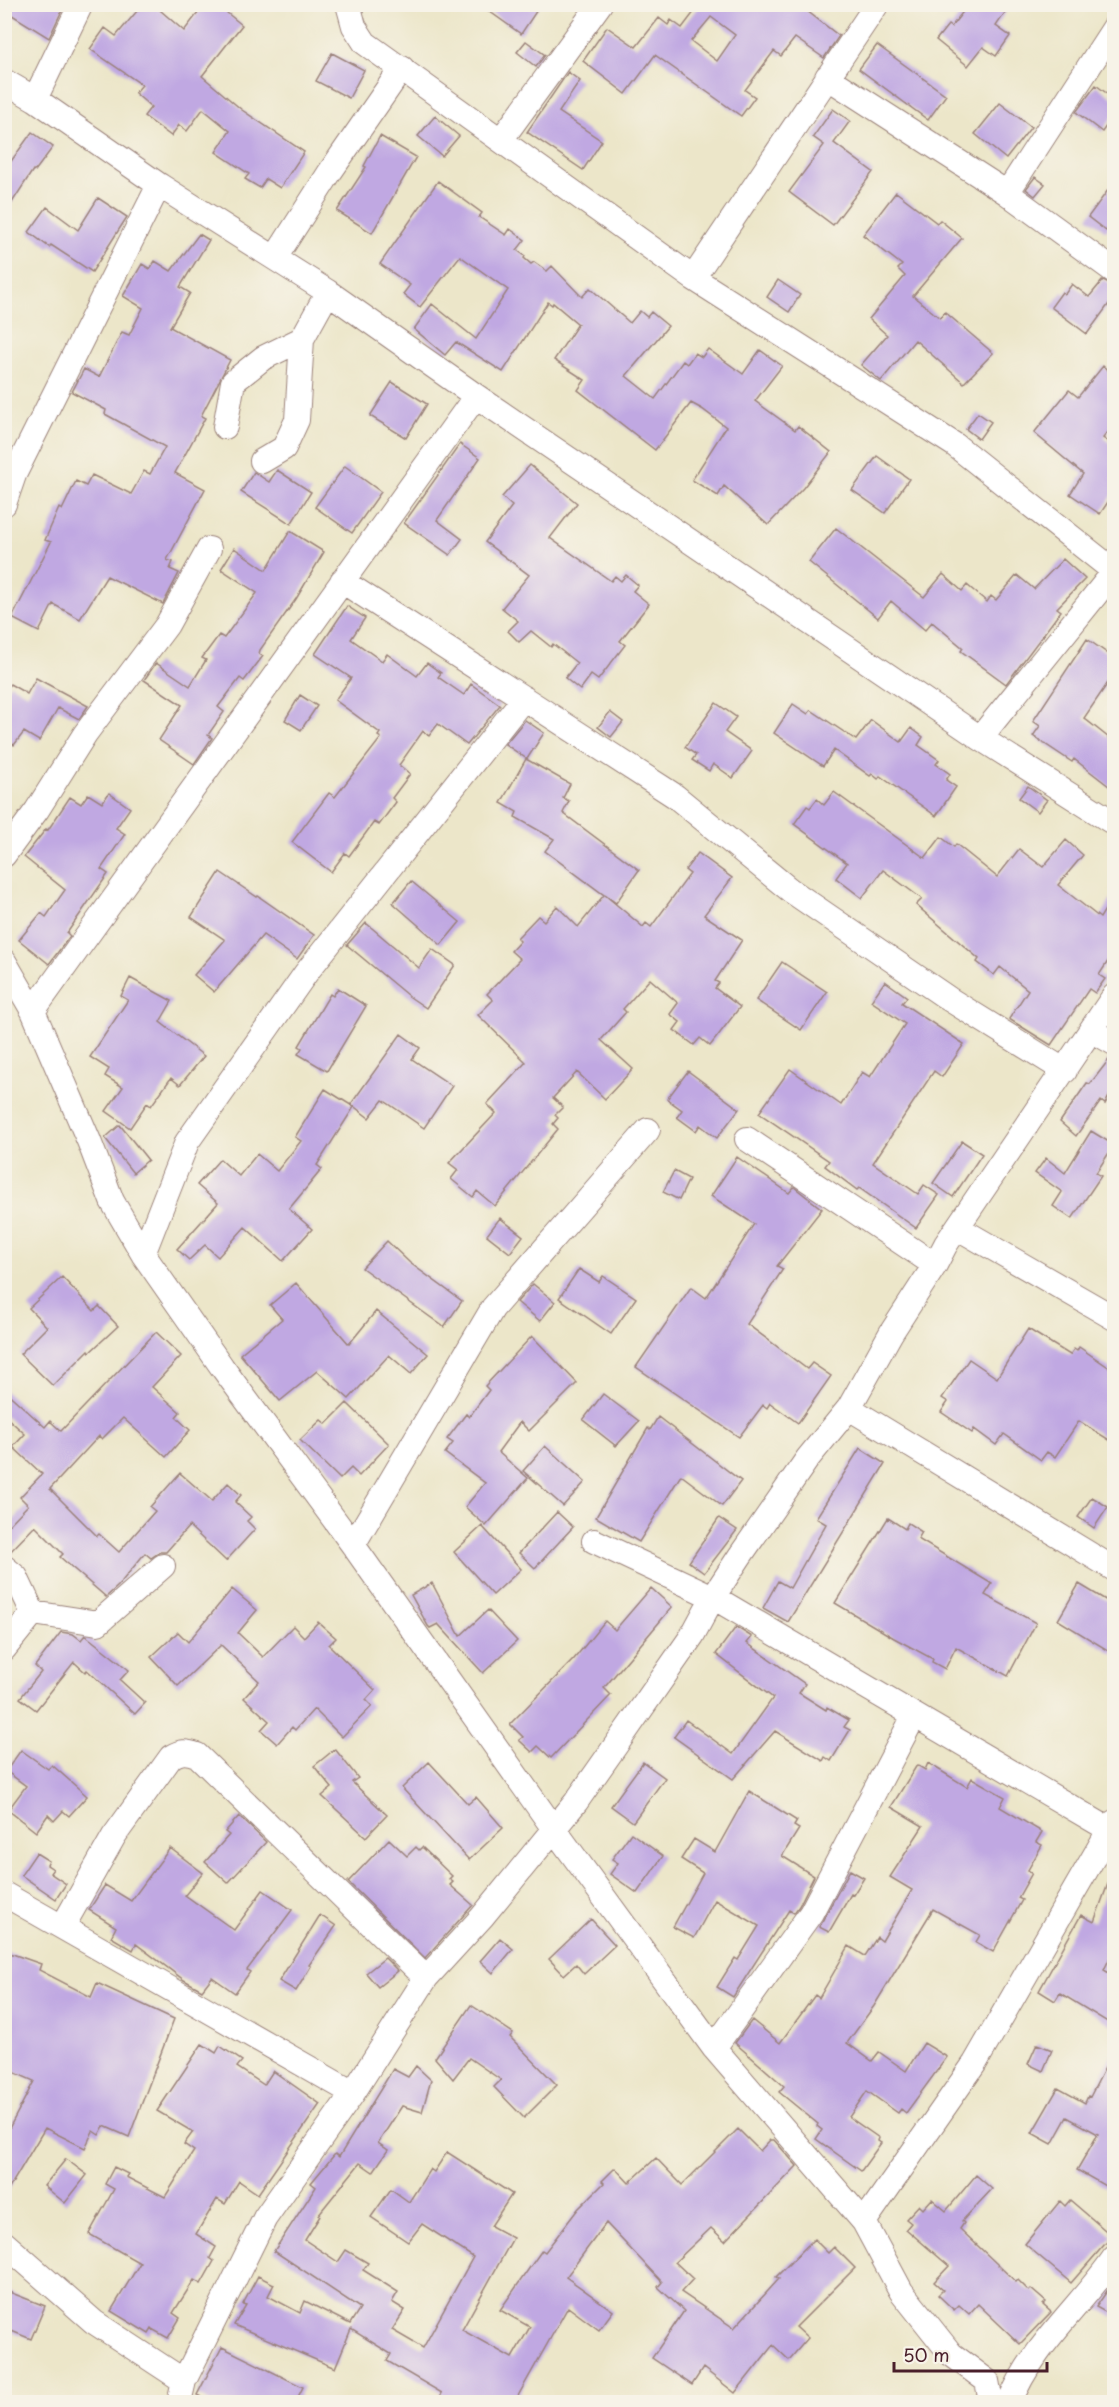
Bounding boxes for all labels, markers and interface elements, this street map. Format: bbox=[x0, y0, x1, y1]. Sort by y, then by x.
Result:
scale bar bbox=[894, 2335, 1047, 2373]
text: 50 m bbox=[903, 2341, 950, 2368]

